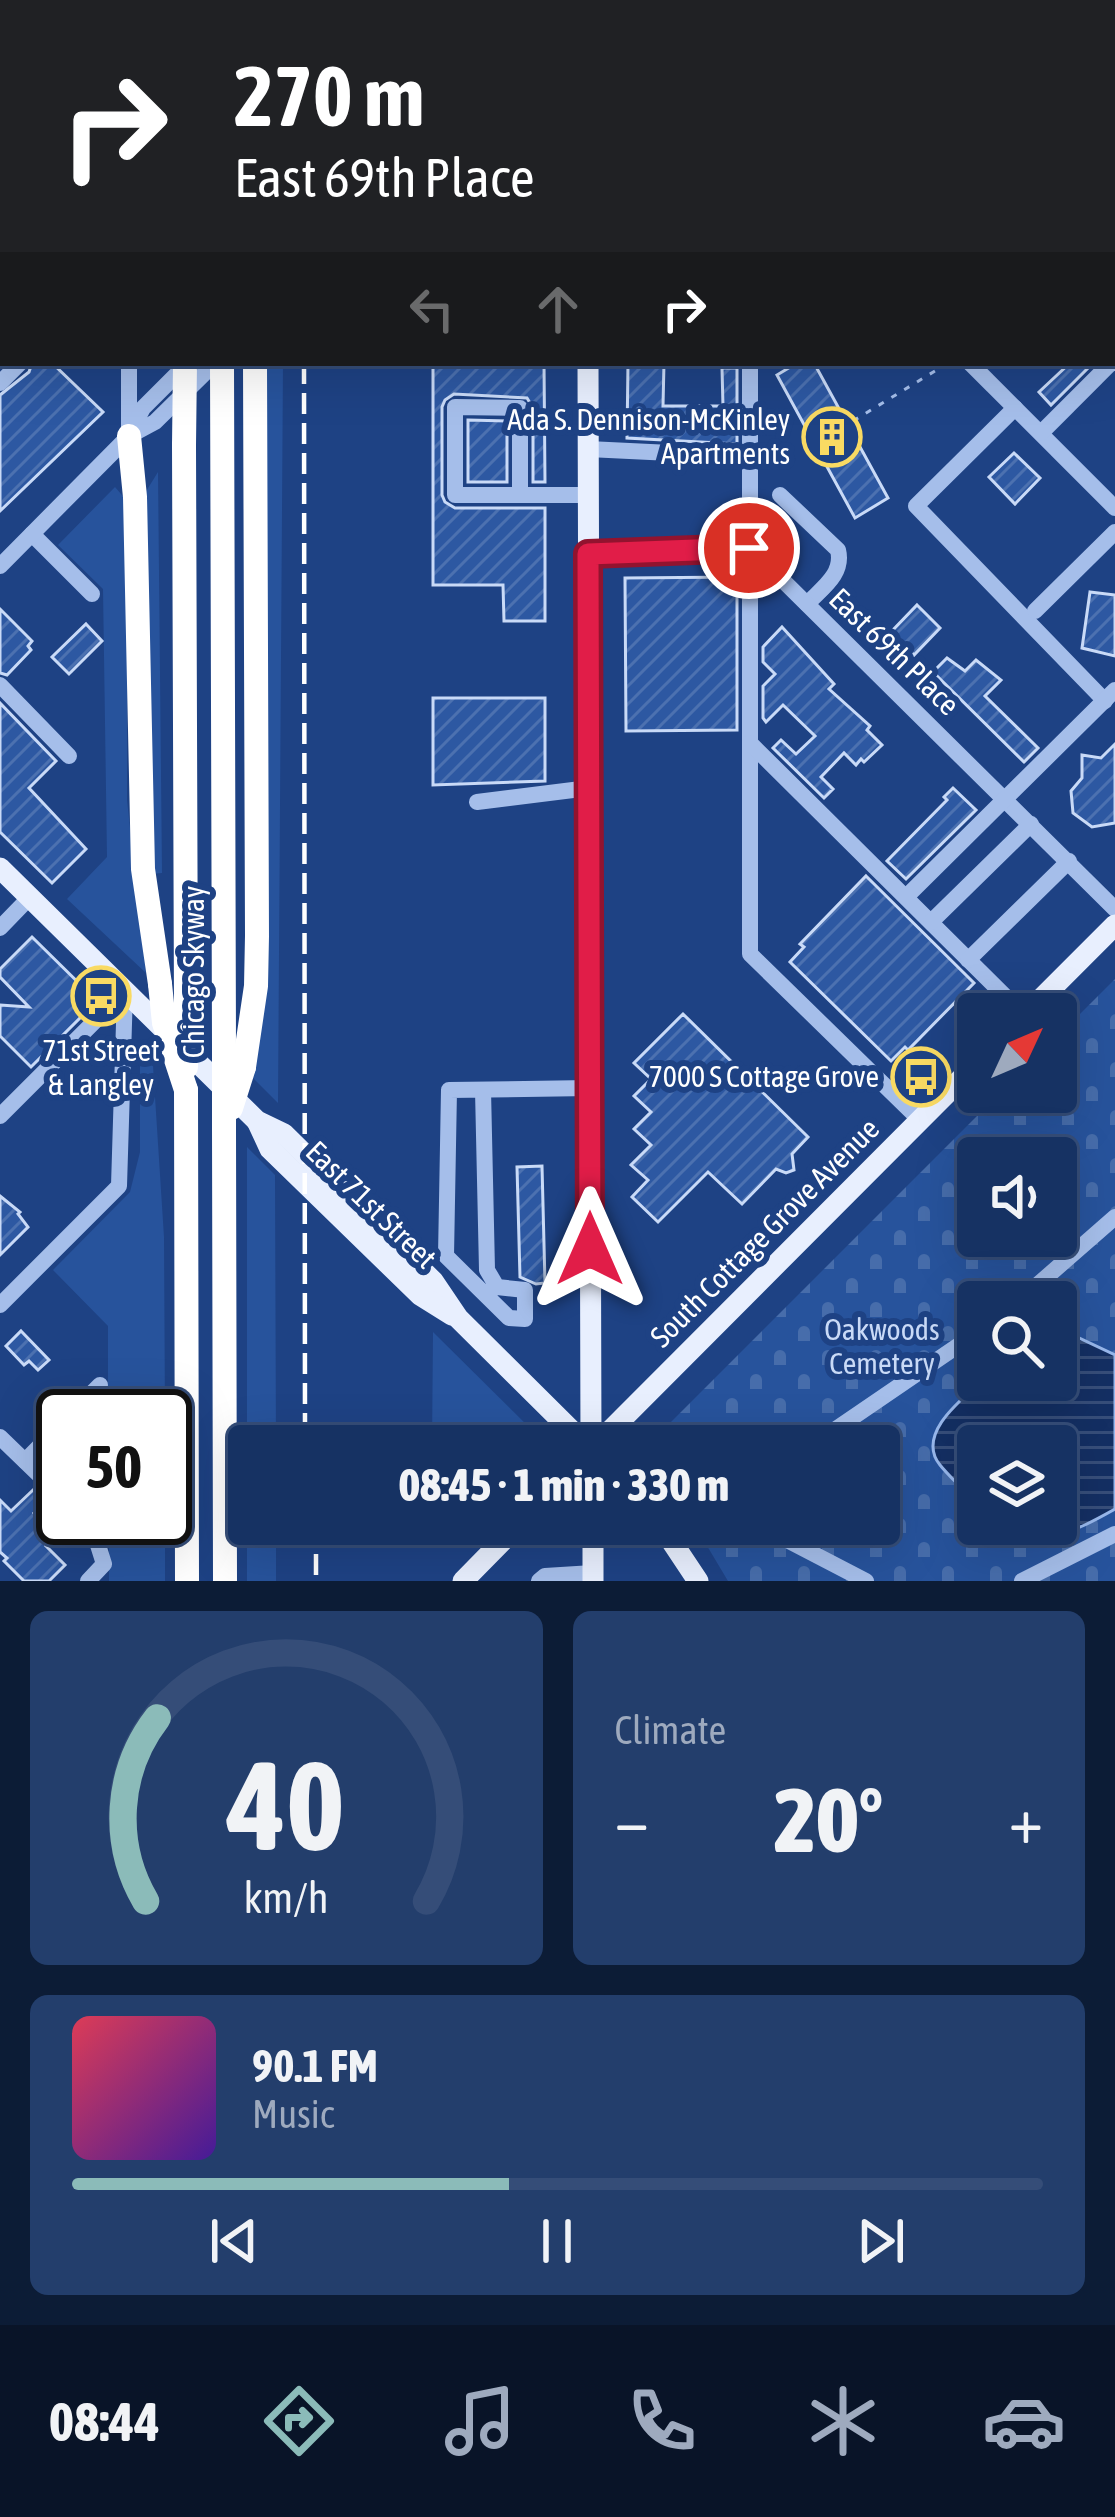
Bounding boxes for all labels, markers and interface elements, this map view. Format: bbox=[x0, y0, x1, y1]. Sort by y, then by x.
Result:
icon: right bbox=[36, 48, 192, 204]
text: 270 m bbox=[234, 48, 424, 144]
text: East 69th Place bbox=[234, 147, 534, 208]
icon: left bbox=[399, 276, 465, 342]
icon: ahead bbox=[525, 276, 591, 342]
icon: right bbox=[651, 276, 717, 342]
place label: Ada S. Dennison-McKinley Apartments bbox=[507, 402, 790, 470]
building icon: Ada S. Dennison-McKinley Apartments bbox=[801, 406, 863, 468]
pin bbox=[698, 497, 800, 599]
icon: arrive bbox=[716, 515, 782, 581]
street label: East 69th Place bbox=[823, 581, 967, 721]
street label: Chicago Skyway bbox=[176, 886, 210, 1058]
bus stop icon: 71st Street & Langley bbox=[70, 965, 132, 1027]
north arrow bbox=[957, 993, 1077, 1113]
map controls bbox=[957, 993, 1077, 1545]
place label: 71st Street & Langley bbox=[42, 1033, 160, 1101]
bus stop icon: 7000 S Cottage Grove bbox=[890, 1046, 952, 1108]
place label: 7000 S Cottage Grove bbox=[649, 1059, 879, 1093]
street label: South Cottage Grove Avenue bbox=[643, 1111, 885, 1353]
street label: East 71st Street bbox=[300, 1134, 444, 1275]
button: sound bbox=[957, 1137, 1077, 1257]
position arrow bbox=[527, 1186, 653, 1312]
button: search bbox=[957, 1281, 1077, 1401]
park label: Oakwoods Cemetery bbox=[824, 1312, 940, 1380]
speed limit sign: 50 bbox=[36, 1389, 192, 1545]
button: layers bbox=[957, 1425, 1077, 1545]
text: 08:45 · 1 min · 330 m bbox=[399, 1459, 729, 1511]
text: Climate bbox=[615, 1708, 726, 1752]
text: 40 bbox=[227, 1733, 345, 1876]
text: 20° bbox=[774, 1768, 883, 1871]
text: − bbox=[615, 1781, 649, 1857]
text: + bbox=[1009, 1781, 1043, 1857]
text: km/h bbox=[244, 1873, 329, 1922]
text: 90.1 FM bbox=[252, 2040, 378, 2092]
text: Music bbox=[252, 2092, 334, 2136]
icon: previous bbox=[201, 2208, 267, 2274]
icon: pause bbox=[524, 2208, 590, 2274]
icon: next bbox=[848, 2208, 914, 2274]
icon: directions bbox=[257, 2379, 341, 2463]
icon: music bbox=[438, 2379, 522, 2463]
icon: phone bbox=[620, 2379, 704, 2463]
icon: climate bbox=[801, 2379, 885, 2463]
icon: car bbox=[982, 2379, 1066, 2463]
text: 08:44 bbox=[49, 2391, 160, 2452]

